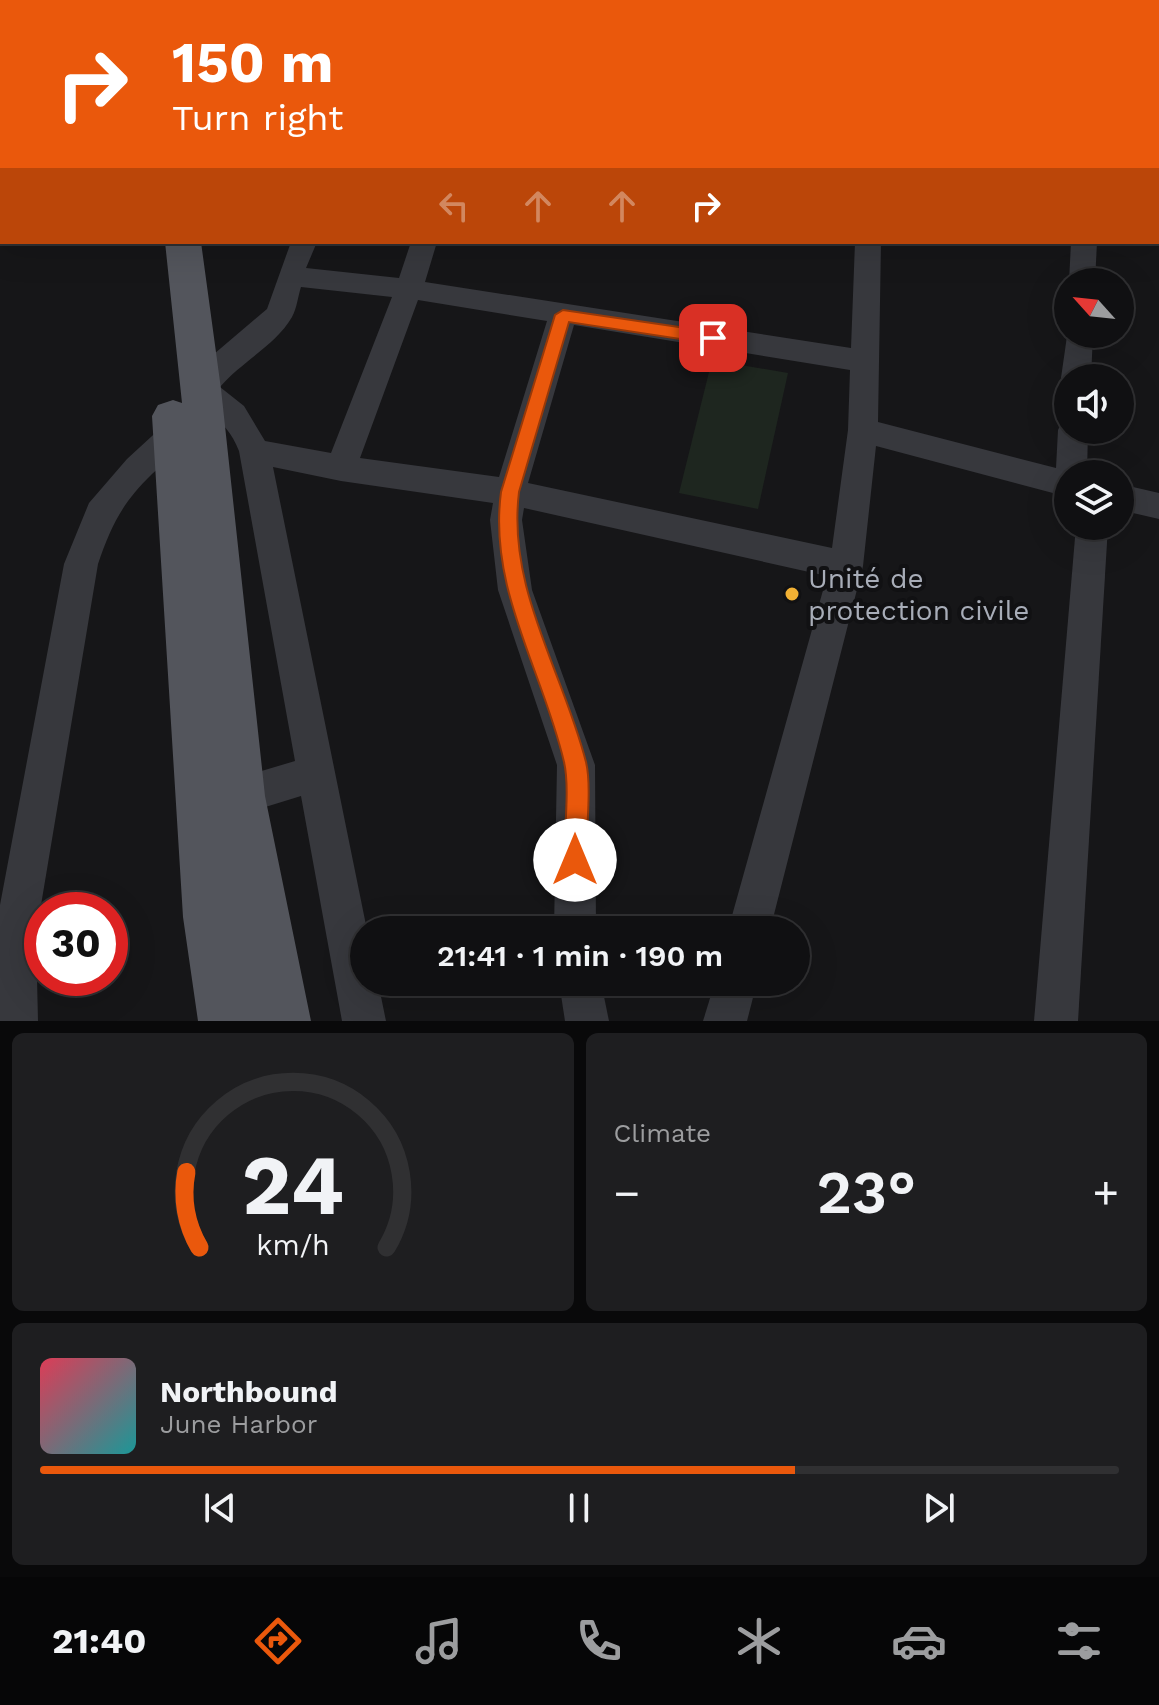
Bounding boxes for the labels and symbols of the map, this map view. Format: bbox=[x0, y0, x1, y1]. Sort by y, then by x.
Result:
north arrow bbox=[1054, 268, 1134, 348]
pin bbox=[679, 304, 747, 372]
place label: Unité de protection civile bbox=[808, 562, 1029, 627]
marker: Unité de protection civile bbox=[783, 585, 801, 603]
position arrow bbox=[533, 818, 617, 902]
speed limit sign: 30 bbox=[24, 892, 128, 996]

